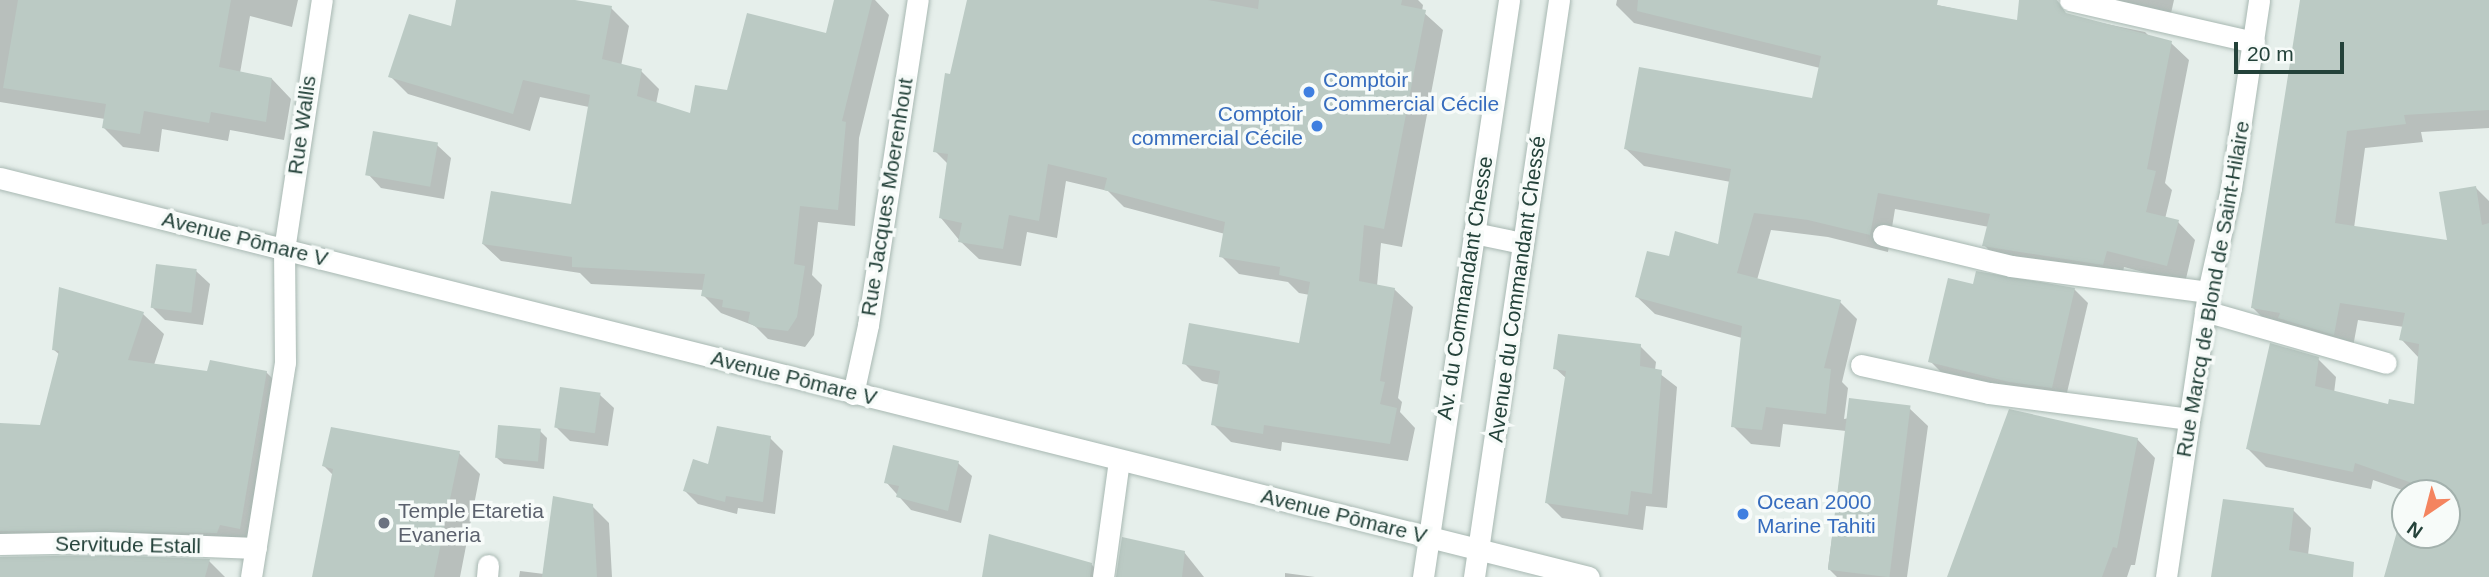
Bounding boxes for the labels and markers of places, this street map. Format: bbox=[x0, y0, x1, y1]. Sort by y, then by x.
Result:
place label: Comptoir Commercial Cécile bbox=[1323, 67, 1499, 117]
marker: Comptoir Commercial Cécile bbox=[1301, 84, 1317, 100]
place label: Comptoir commercial Cécile bbox=[1131, 101, 1303, 151]
marker: Comptoir commercial Cécile bbox=[1309, 118, 1325, 134]
place label: Ocean 2000 Marine Tahiti bbox=[1757, 489, 1876, 539]
place label: Temple Etaretia Evaneria bbox=[398, 498, 544, 548]
marker: Ocean 2000 Marine Tahiti bbox=[1735, 506, 1751, 522]
marker: Temple Etaretia Evaneria bbox=[376, 515, 392, 531]

